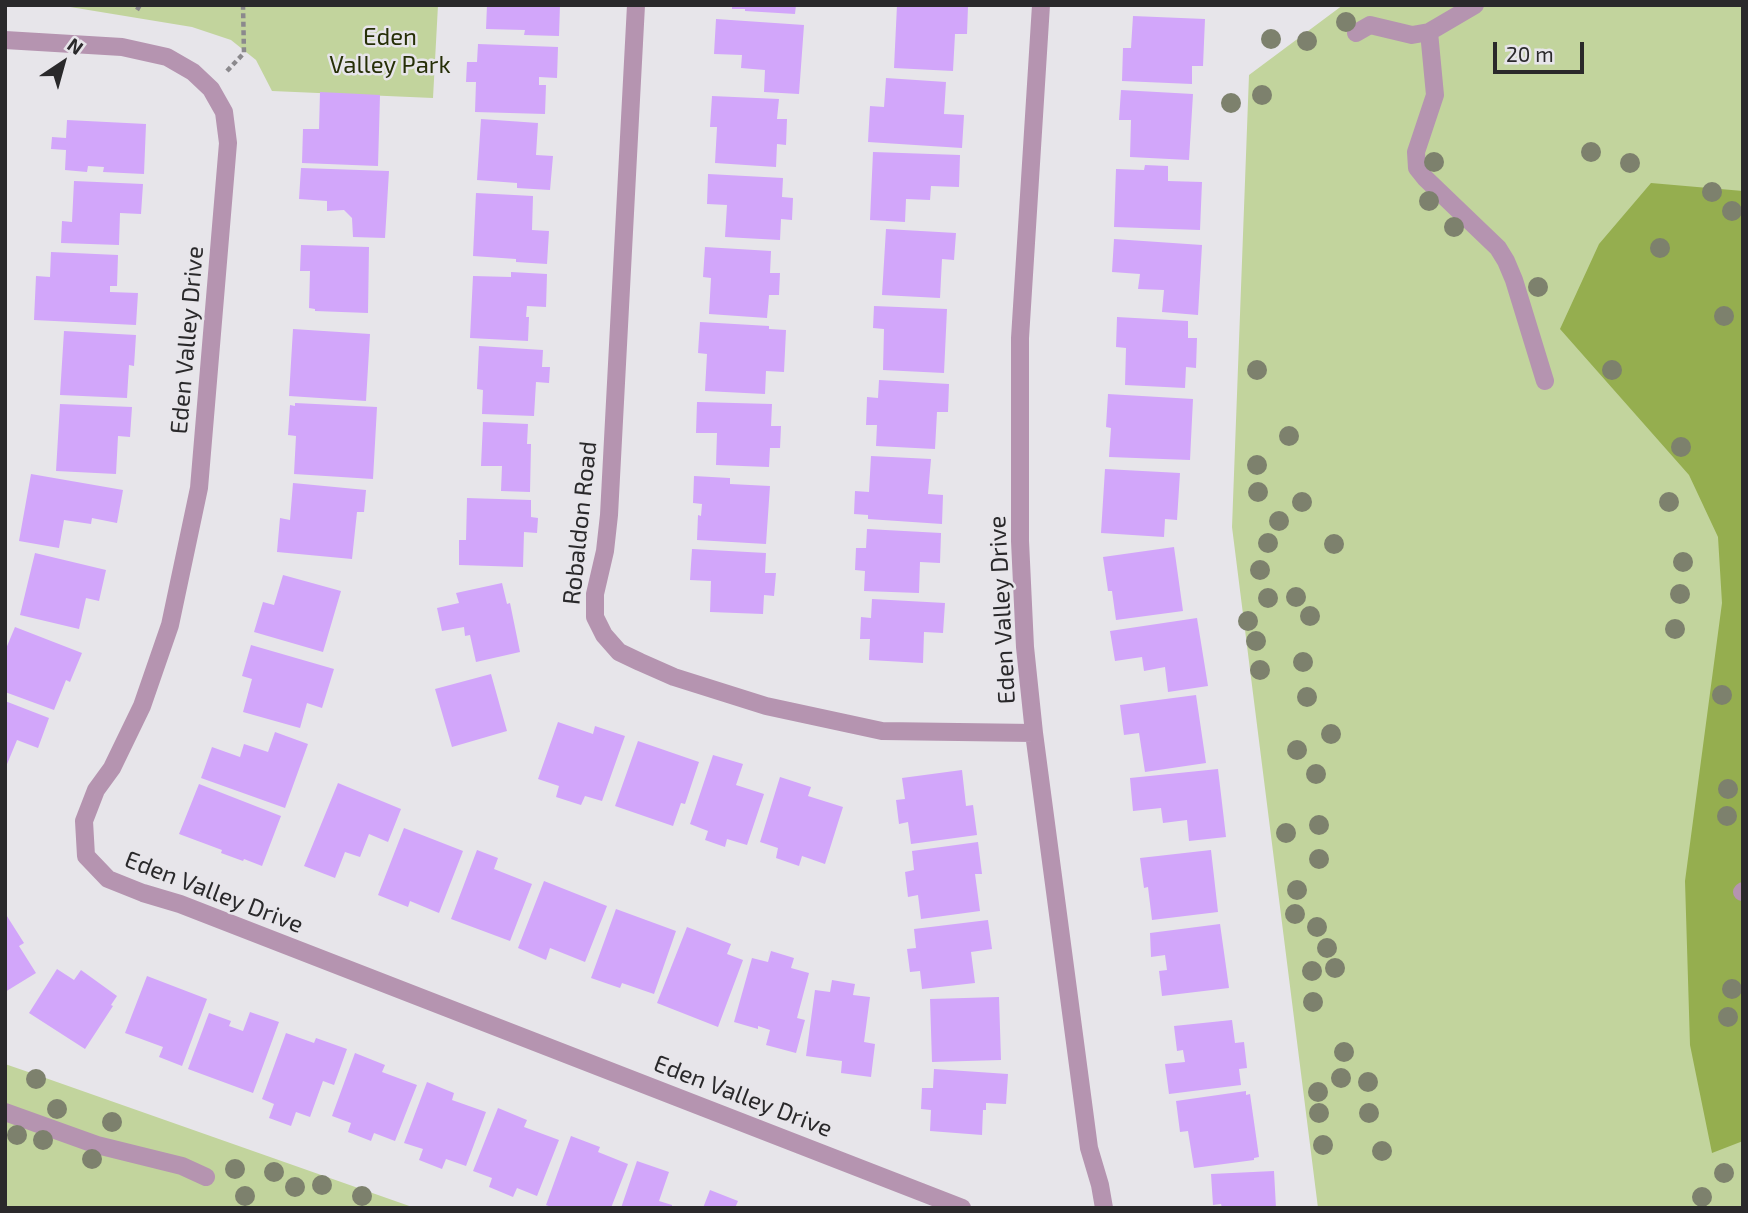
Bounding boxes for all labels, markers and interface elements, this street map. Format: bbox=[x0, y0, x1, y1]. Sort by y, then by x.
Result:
park label: Eden Valley Park bbox=[329, 23, 451, 79]
north arrow bbox=[28, 28, 98, 98]
scale bar bbox=[1496, 28, 1587, 72]
text: N bbox=[63, 32, 88, 59]
text: 20 m bbox=[1506, 41, 1554, 66]
street label: Eden Valley Drive bbox=[164, 245, 210, 435]
street label: Robaldon Road bbox=[557, 440, 603, 606]
street label: Eden Valley Drive bbox=[983, 515, 1021, 705]
street label: Eden Valley Drive bbox=[121, 845, 307, 939]
street label: Eden Valley Drive bbox=[650, 1049, 836, 1143]

